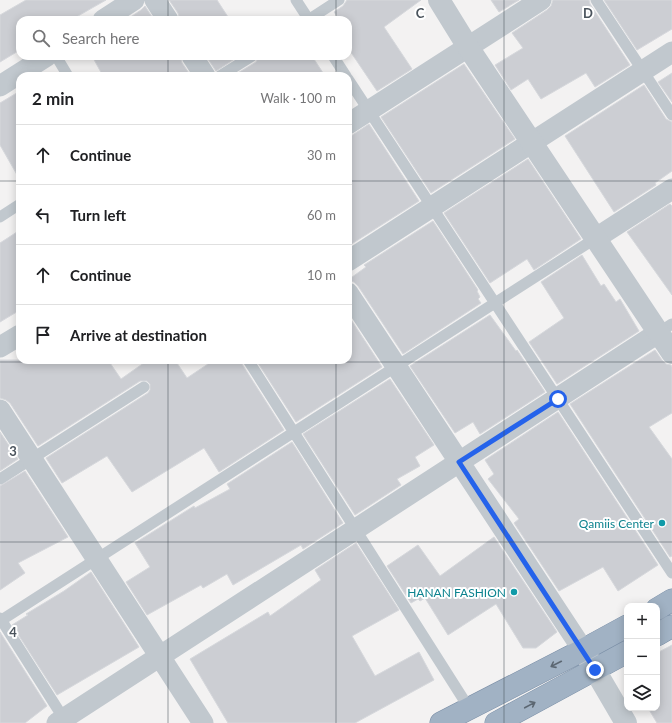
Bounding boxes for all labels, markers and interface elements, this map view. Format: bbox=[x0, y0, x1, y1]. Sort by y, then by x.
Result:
text: C bbox=[416, 5, 425, 21]
text: D bbox=[583, 5, 593, 21]
search box bbox=[16, 16, 352, 60]
icon: search bbox=[30, 27, 52, 49]
text: Search here bbox=[62, 29, 139, 47]
text: 2 min bbox=[32, 88, 74, 109]
text: Walk · 100 m bbox=[260, 90, 336, 106]
icon: ahead bbox=[32, 144, 54, 166]
text: Continue bbox=[70, 146, 131, 164]
text: 30 m bbox=[307, 147, 336, 163]
icon: left bbox=[32, 204, 54, 226]
text: Turn left bbox=[70, 206, 126, 224]
text: 60 m bbox=[307, 207, 336, 223]
icon: ahead bbox=[32, 264, 54, 286]
text: Continue bbox=[70, 266, 131, 284]
text: 10 m bbox=[307, 267, 336, 283]
icon: arrive bbox=[32, 324, 54, 346]
text: Arrive at destination bbox=[70, 326, 207, 344]
route start bbox=[549, 390, 567, 408]
text: 3 bbox=[9, 443, 17, 459]
place label: Qamiis Center bbox=[579, 516, 655, 531]
marker: Qamiis Center bbox=[657, 518, 667, 528]
place label: HANAN FASHION bbox=[407, 585, 506, 600]
marker: HANAN FASHION bbox=[509, 587, 519, 597]
map controls bbox=[624, 603, 660, 711]
button: + bbox=[624, 603, 660, 639]
text: 4 bbox=[9, 624, 17, 640]
button: − bbox=[624, 639, 660, 675]
one-way arrow bbox=[550, 661, 562, 668]
route end bbox=[586, 661, 604, 679]
button: layers bbox=[624, 675, 660, 711]
one-way arrow bbox=[524, 700, 536, 708]

